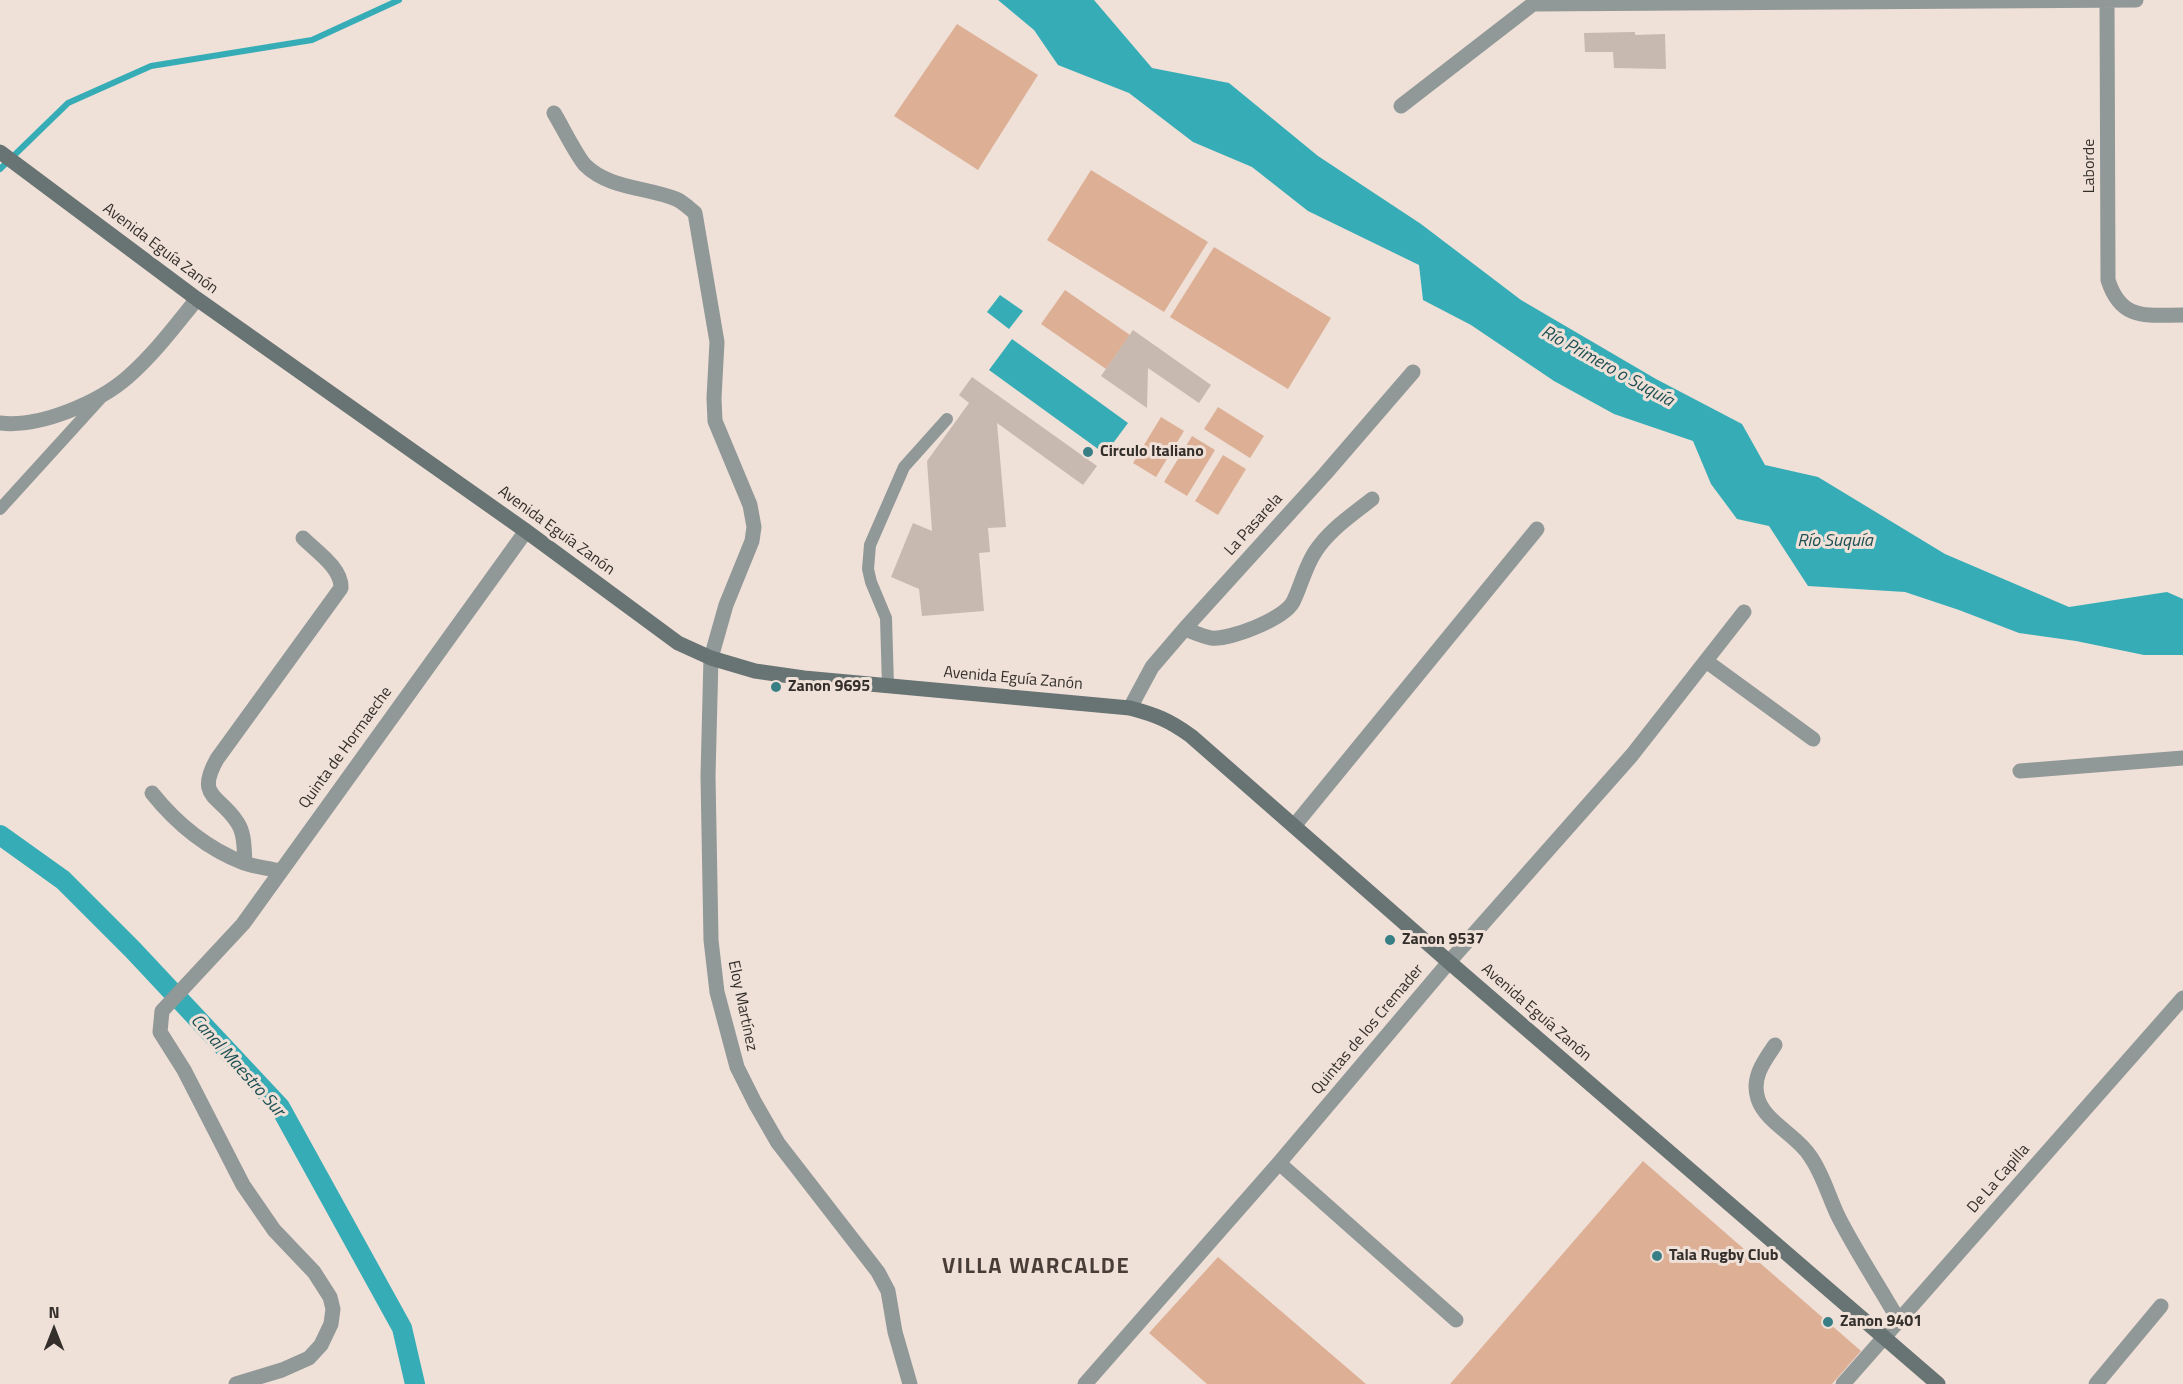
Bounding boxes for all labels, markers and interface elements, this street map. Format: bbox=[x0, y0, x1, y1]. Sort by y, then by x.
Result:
street label: Laborde bbox=[2080, 139, 2100, 193]
street label: Avenida Eguía Zanón bbox=[98, 199, 222, 299]
water label: Río Primero o Suquía bbox=[1537, 322, 1677, 412]
place label: Circulo Italiano bbox=[1100, 442, 1204, 462]
marker: Circulo Italiano bbox=[1081, 445, 1095, 459]
street label: Avenida Eguía Zanón bbox=[494, 482, 618, 580]
street label: La Pasarela bbox=[1221, 490, 1287, 560]
water label: Río Suquía bbox=[1797, 531, 1873, 553]
street label: Avenida Eguía Zanón bbox=[943, 663, 1083, 695]
place label: Zanon 9695 bbox=[788, 677, 870, 697]
marker: Zanon 9695 bbox=[769, 680, 783, 694]
street label: Quinta de Hormaeche bbox=[295, 683, 397, 813]
place label: Zanon 9537 bbox=[1402, 930, 1484, 950]
marker: Zanon 9537 bbox=[1383, 933, 1397, 947]
street label: Eloy Martínez bbox=[723, 959, 761, 1053]
street label: Avenida Eguía Zanón bbox=[1477, 960, 1595, 1066]
street label: Quintas de los Cremader bbox=[1308, 961, 1428, 1099]
water label: Canal Maestro Sur bbox=[185, 1010, 289, 1122]
street label: De La Capilla bbox=[1964, 1141, 2034, 1217]
place label: Tala Rugby Club bbox=[1669, 1246, 1778, 1266]
marker: Tala Rugby Club bbox=[1650, 1249, 1664, 1263]
district label: VILLA WARCALDE bbox=[942, 1255, 1130, 1281]
north arrow bbox=[24, 1300, 84, 1360]
text: N bbox=[48, 1300, 60, 1324]
place label: Zanon 9401 bbox=[1840, 1312, 1922, 1332]
marker: Zanon 9401 bbox=[1821, 1315, 1835, 1329]

